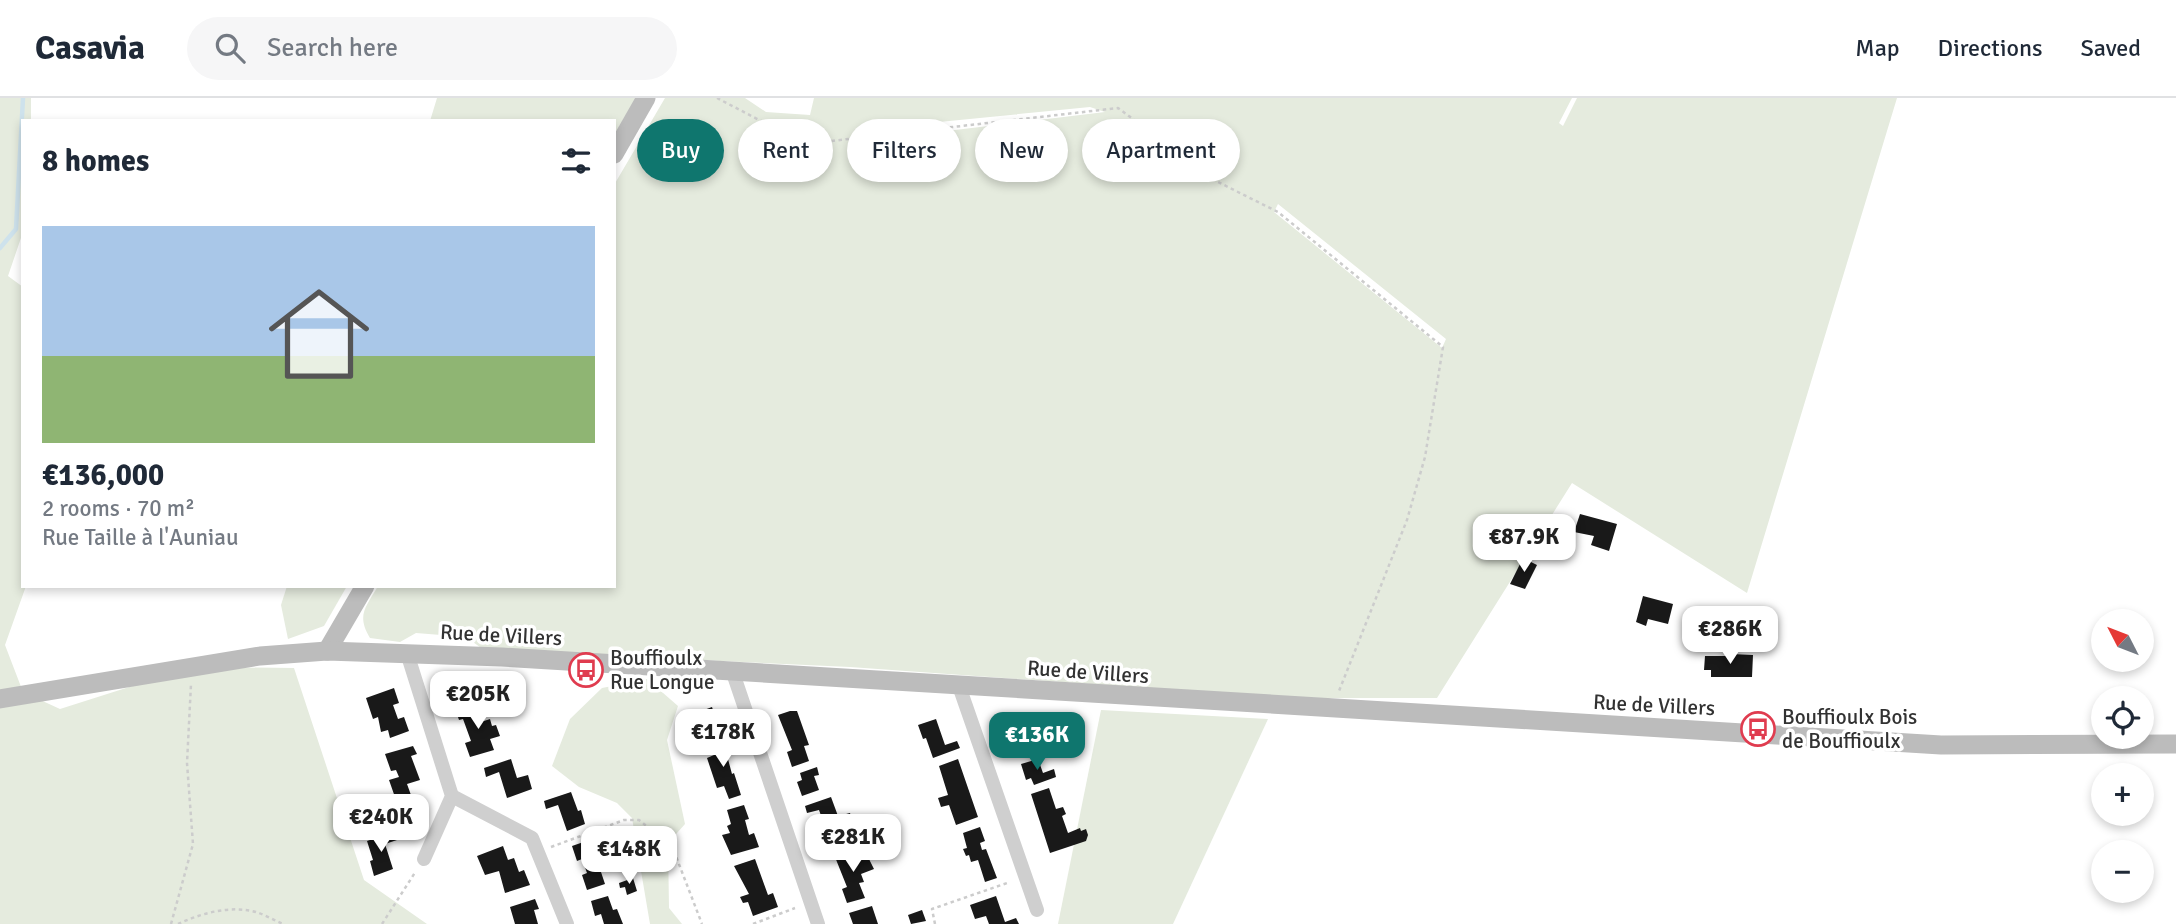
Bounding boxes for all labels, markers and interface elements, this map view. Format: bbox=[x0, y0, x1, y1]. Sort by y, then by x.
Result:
search box bbox=[187, 17, 677, 80]
text: Casavia bbox=[35, 28, 145, 69]
icon: search bbox=[211, 29, 249, 67]
text: Search here bbox=[267, 32, 398, 64]
text: Map bbox=[1855, 33, 1900, 63]
text: Directions bbox=[1938, 33, 2043, 63]
text: Saved bbox=[2081, 33, 2141, 63]
chip: Buy bbox=[637, 119, 724, 182]
chip: Rent bbox=[738, 119, 833, 182]
chip: Filters bbox=[847, 119, 961, 182]
chip: New bbox=[975, 119, 1068, 182]
chip: Apartment bbox=[1082, 119, 1240, 182]
icon: filters bbox=[557, 142, 595, 180]
text: 8 homes bbox=[42, 143, 149, 180]
icon: home bbox=[256, 271, 382, 397]
text: €136,000 bbox=[42, 457, 164, 494]
text: 2 rooms · 70 m² bbox=[42, 494, 195, 523]
pin: €87.9K bbox=[1467, 514, 1581, 574]
text: €87.9K bbox=[1489, 522, 1559, 551]
text: Rue Taille à l'Auniau bbox=[42, 523, 239, 552]
pin: €286K bbox=[1681, 606, 1779, 666]
north arrow bbox=[2091, 609, 2154, 672]
map controls bbox=[2091, 609, 2154, 903]
text: €286K bbox=[1698, 614, 1762, 643]
street label: Rue de Villers bbox=[439, 619, 563, 651]
place label: Bouffioulx Rue Longue bbox=[610, 645, 715, 695]
bus stop icon: Bouffioulx Rue Longue bbox=[567, 651, 605, 689]
street label: Rue de Villers bbox=[1026, 655, 1150, 689]
pin: €205K bbox=[429, 672, 527, 731]
text: €205K bbox=[446, 679, 510, 708]
button: locate bbox=[2091, 686, 2154, 749]
street label: Rue de Villers bbox=[1592, 689, 1716, 721]
place label: Bouffioulx Bois de Bouffioulx bbox=[1782, 704, 1917, 754]
pin: €178K bbox=[674, 710, 772, 769]
bus stop icon: Bouffioulx Bois de Bouffioulx bbox=[1739, 710, 1777, 748]
pin: €136K bbox=[988, 712, 1086, 772]
text: €178K bbox=[691, 717, 755, 746]
text: €136K bbox=[1005, 720, 1069, 749]
button: + bbox=[2091, 763, 2154, 826]
pin: €240K bbox=[332, 794, 430, 854]
text: €240K bbox=[349, 802, 413, 831]
pin: €281K bbox=[804, 814, 902, 874]
text: €281K bbox=[821, 822, 885, 851]
pin: €148K bbox=[580, 826, 678, 886]
text: €148K bbox=[597, 834, 661, 863]
button: − bbox=[2091, 840, 2154, 903]

